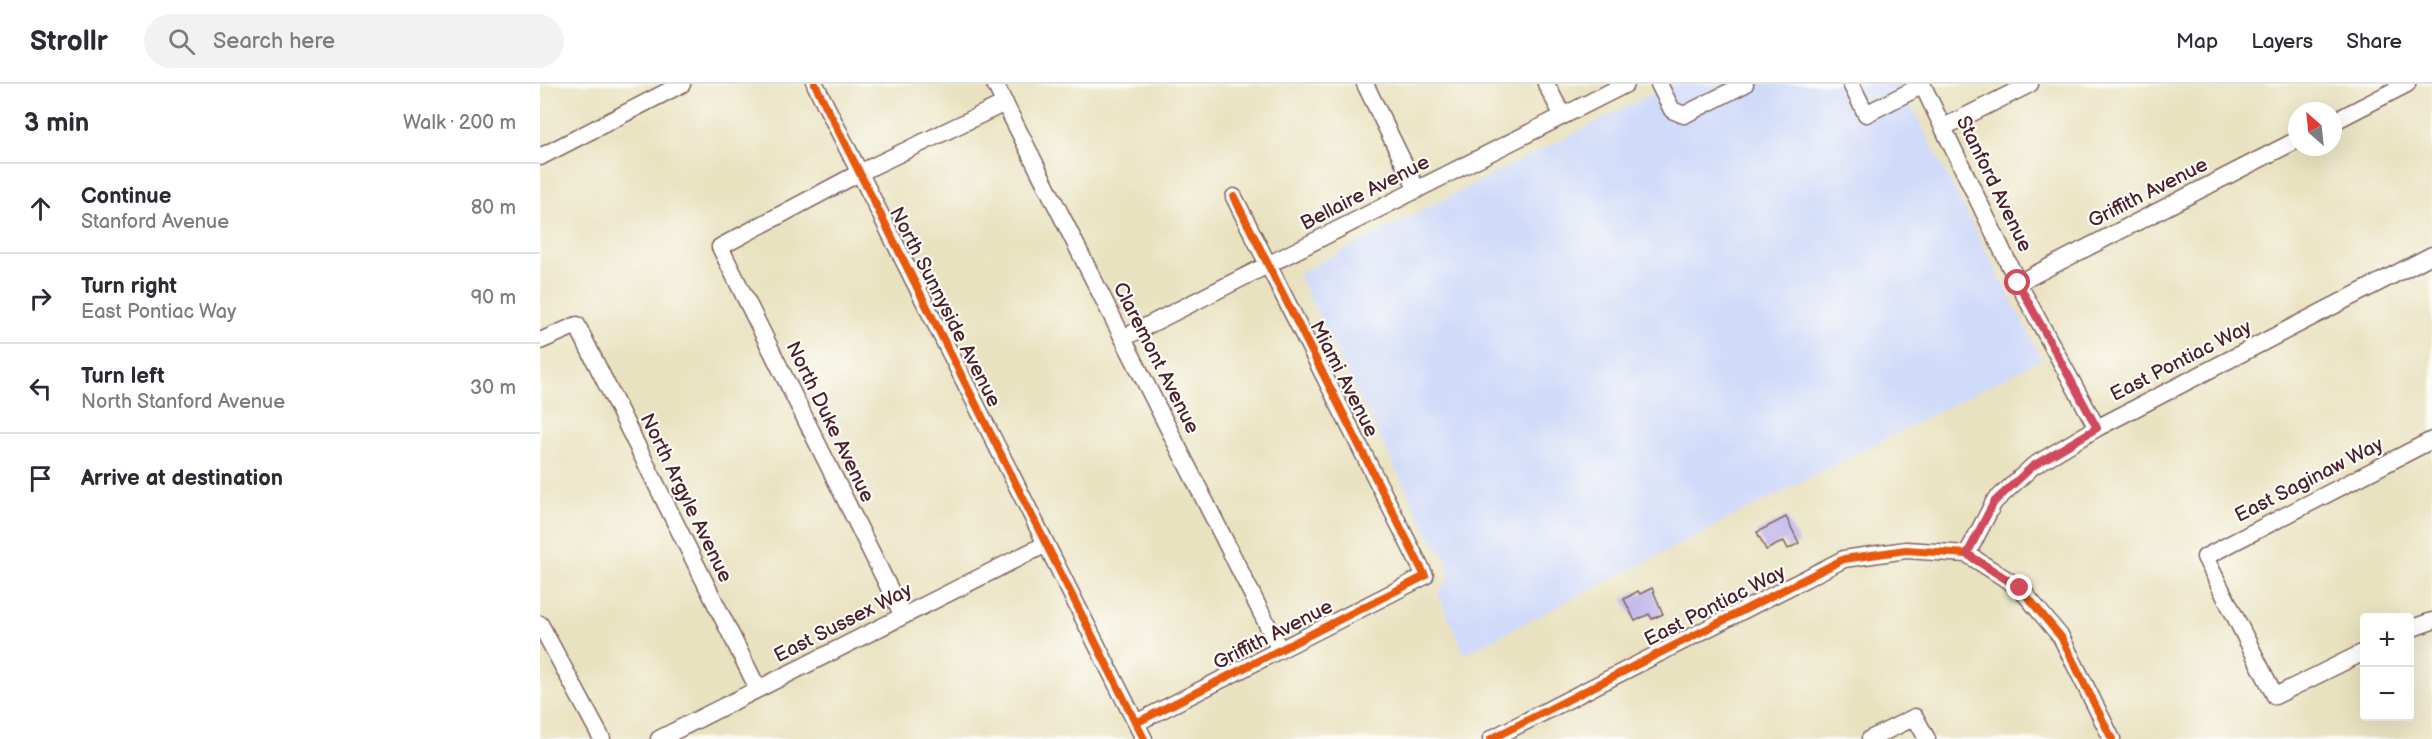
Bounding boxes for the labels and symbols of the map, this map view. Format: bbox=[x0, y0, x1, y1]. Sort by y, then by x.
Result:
north arrow bbox=[2288, 102, 2342, 156]
street label: Stanford Avenue bbox=[1951, 112, 2037, 256]
street label: Bellaire Avenue bbox=[1296, 150, 1434, 236]
street label: Griffith Avenue bbox=[2084, 153, 2212, 233]
street label: North Sunnyside Avenue bbox=[884, 203, 1006, 411]
route start bbox=[2004, 269, 2030, 295]
street label: Claremont Avenue bbox=[1108, 278, 1205, 438]
street label: East Pontiac Way bbox=[2106, 315, 2256, 407]
street label: Miami Avenue bbox=[1304, 317, 1384, 441]
street label: North Duke Avenue bbox=[781, 338, 879, 506]
street label: North Argyle Avenue bbox=[635, 410, 737, 586]
street label: East Saginaw Way bbox=[2231, 432, 2387, 528]
street label: East Pontiac Way bbox=[1640, 560, 1790, 652]
route end bbox=[2006, 574, 2032, 600]
street label: East Sussex Way bbox=[770, 578, 916, 668]
street label: Griffith Avenue bbox=[1209, 595, 1337, 675]

